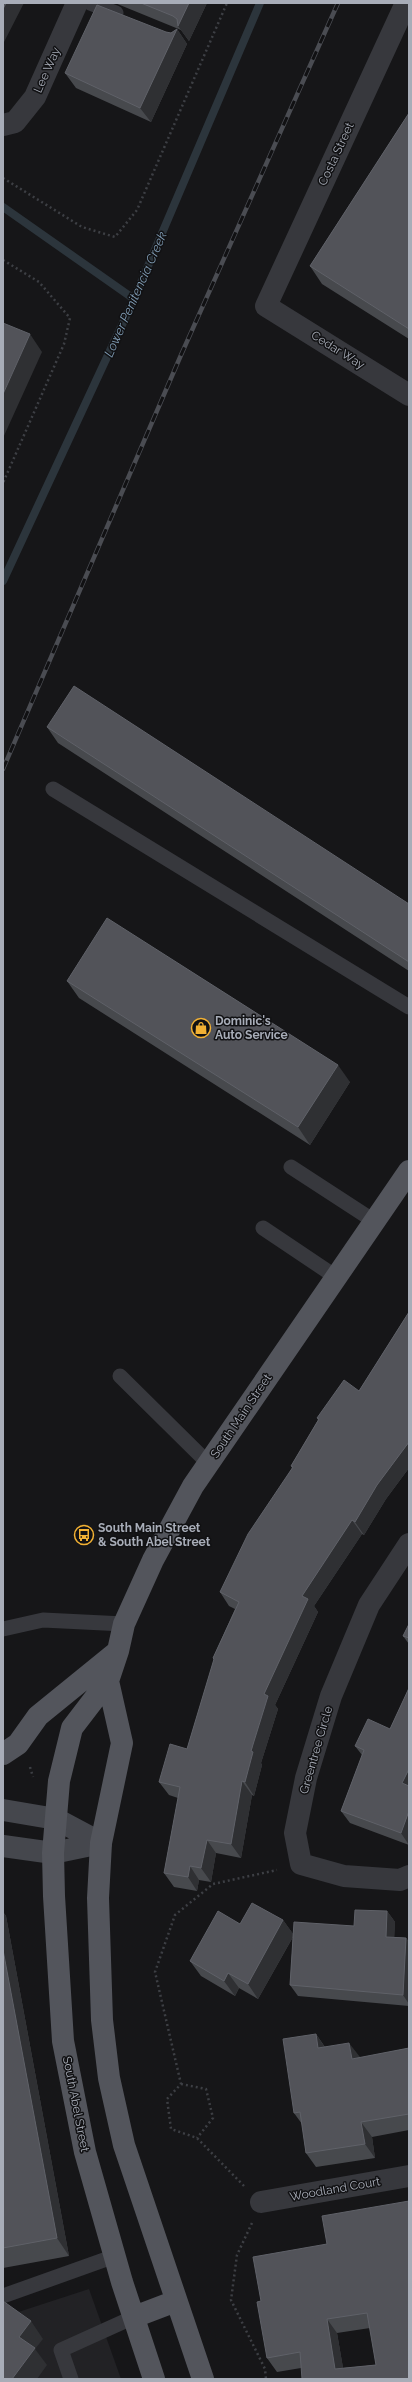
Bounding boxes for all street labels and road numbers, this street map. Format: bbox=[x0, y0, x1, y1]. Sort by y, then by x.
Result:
street label: Lee Way bbox=[31, 45, 63, 95]
street label: Costa Street bbox=[315, 120, 357, 188]
street label: Cedar Way bbox=[309, 328, 368, 372]
street label: South Main Street bbox=[208, 1371, 274, 1461]
street label: Greentree Circle bbox=[297, 1705, 335, 1795]
street label: South Abel Street bbox=[60, 2055, 92, 2153]
street label: Woodland Court bbox=[289, 2174, 381, 2204]

